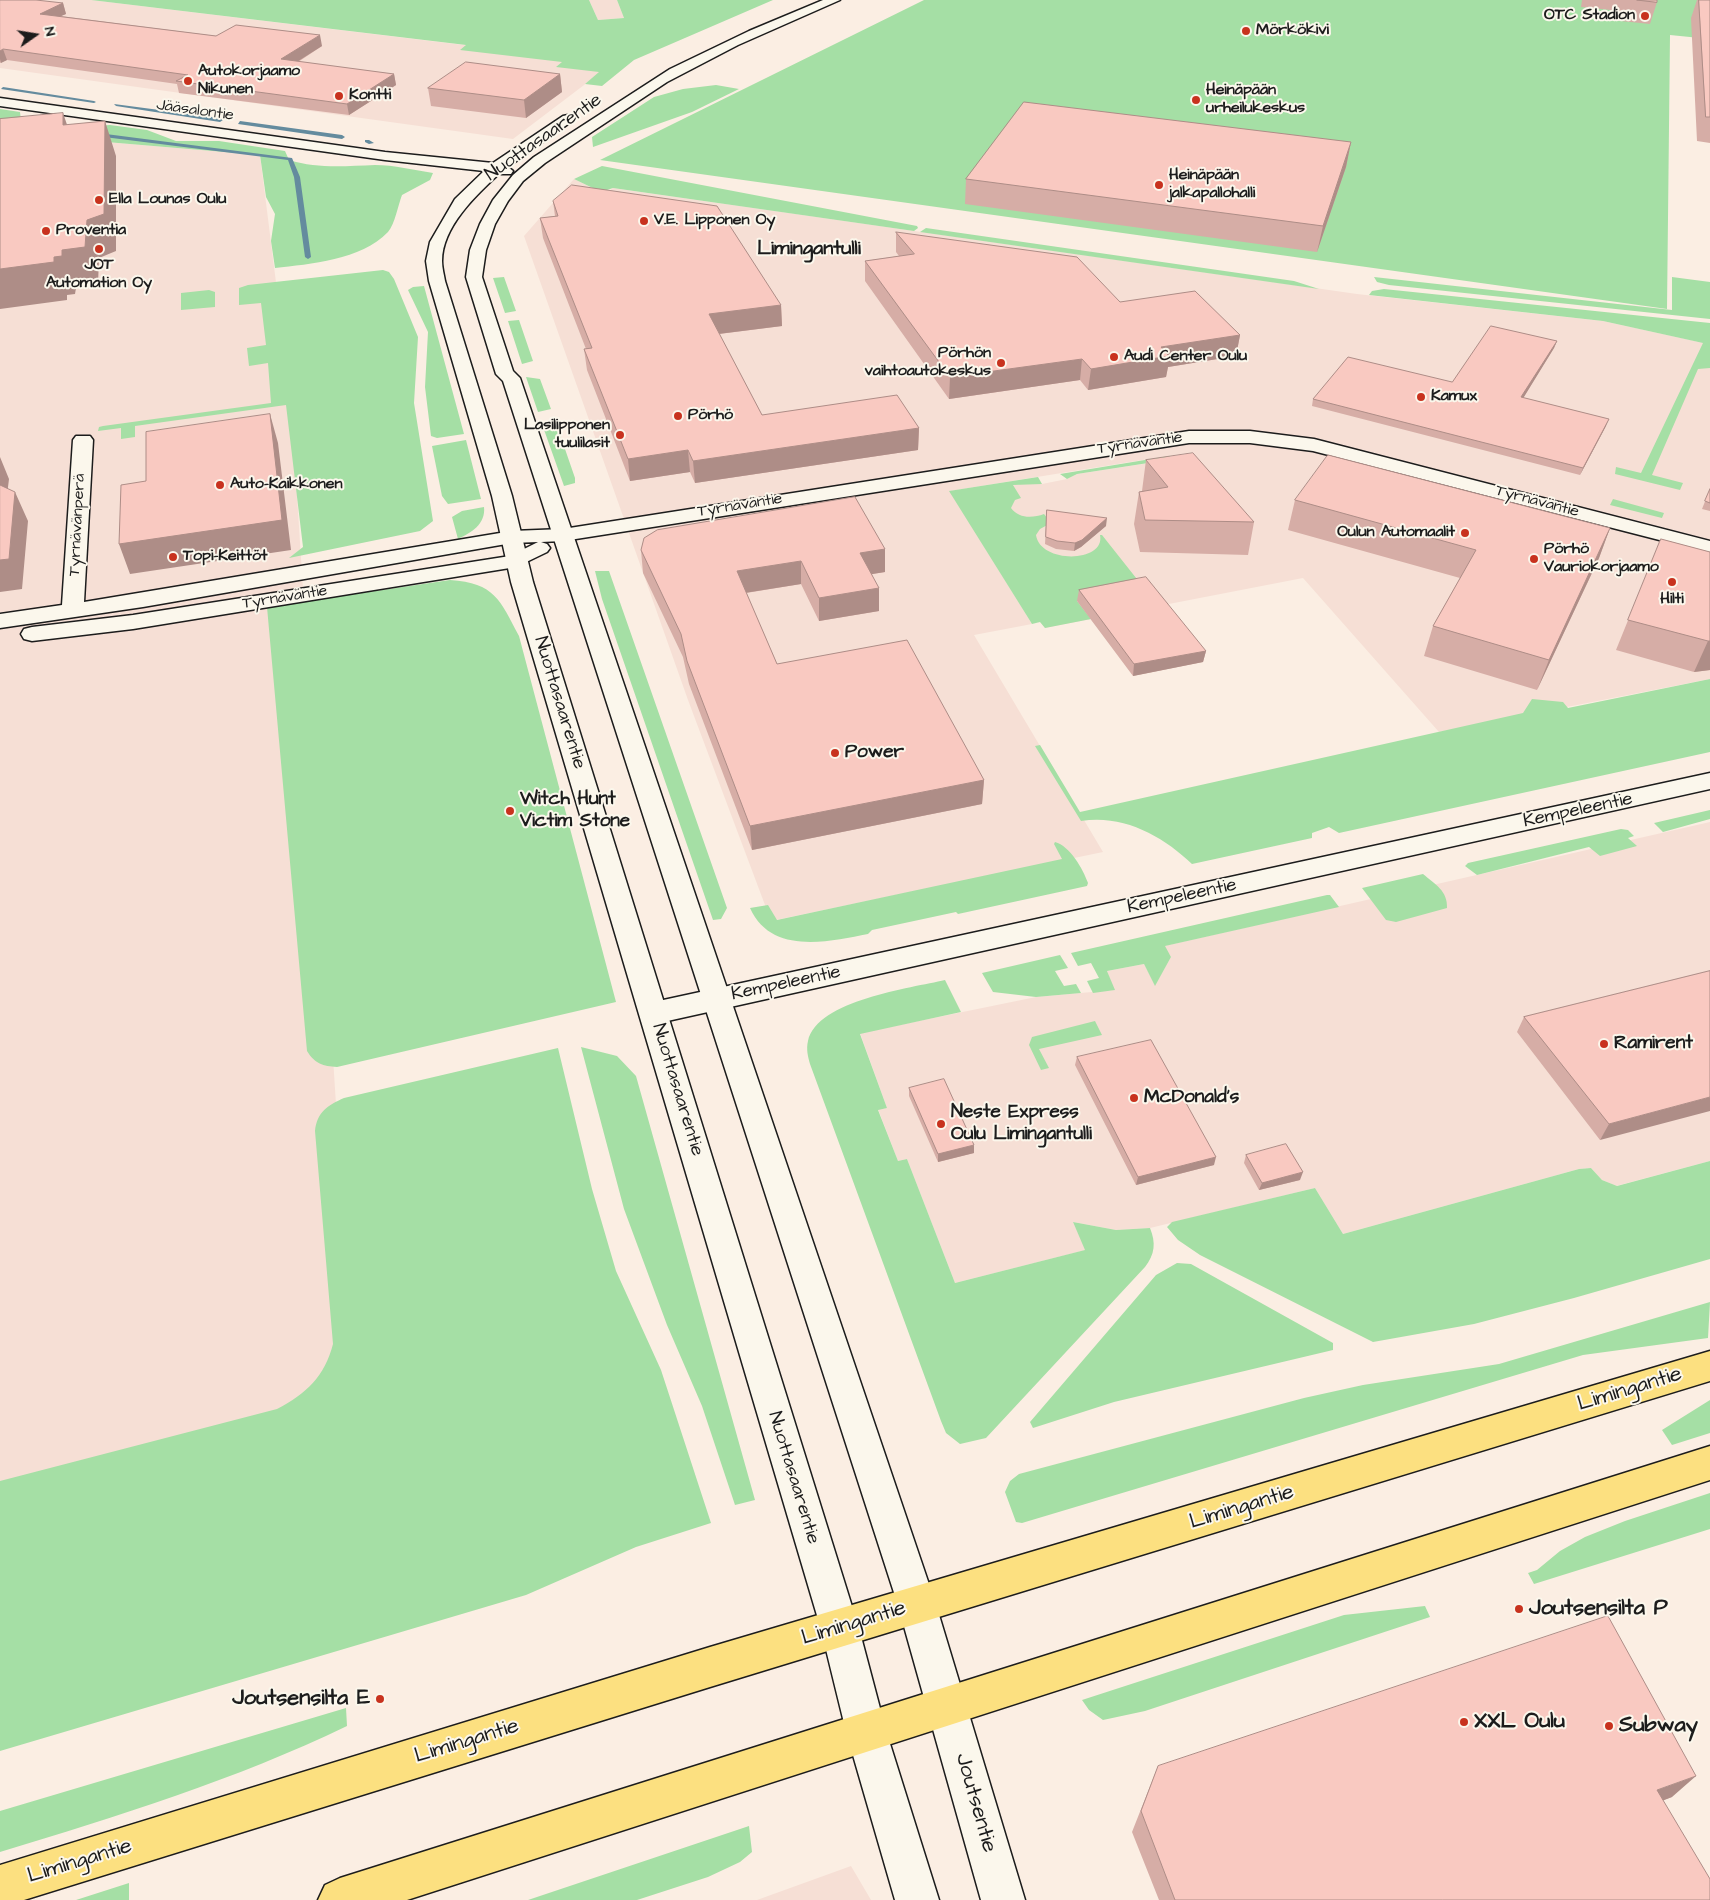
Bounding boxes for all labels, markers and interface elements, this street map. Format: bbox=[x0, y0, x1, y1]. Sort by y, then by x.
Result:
place label: OTC Stadion bbox=[1544, 6, 1635, 26]
north arrow bbox=[10, 10, 60, 60]
marker: OTC Stadion bbox=[1639, 10, 1651, 22]
place label: Mörkökivi bbox=[1256, 21, 1329, 41]
text: N bbox=[39, 25, 60, 38]
marker: Mörkökivi bbox=[1240, 25, 1252, 37]
place label: Autokorjaamo Nikunen bbox=[198, 62, 300, 100]
marker: Autokorjaamo Nikunen bbox=[182, 75, 194, 87]
place label: Heinäpään urheilukeskus bbox=[1206, 81, 1305, 119]
place label: Kontti bbox=[349, 86, 391, 106]
street label: Nuottasaarentie bbox=[481, 89, 607, 187]
marker: Kontti bbox=[333, 90, 345, 102]
marker: Heinäpään urheilukeskus bbox=[1190, 94, 1202, 106]
street label: Jääsalontie bbox=[155, 96, 235, 126]
place label: Heinäpään jalkapallohalli bbox=[1169, 166, 1255, 204]
marker: Heinäpään jalkapallohalli bbox=[1153, 179, 1165, 191]
place label: Ella Lounas Oulu bbox=[109, 190, 226, 210]
marker: Ella Lounas Oulu bbox=[93, 194, 105, 206]
place label: V.E. Lipponen Oy bbox=[654, 211, 775, 231]
marker: V.E. Lipponen Oy bbox=[638, 215, 650, 227]
place label: Proventia bbox=[56, 221, 126, 241]
marker: Proventia bbox=[40, 225, 52, 237]
district label: Limingantulli bbox=[757, 238, 861, 262]
marker: JOT Automation Oy bbox=[93, 243, 105, 255]
place label: JOT Automation Oy bbox=[46, 256, 152, 294]
place label: Pörhön vaihtoautokeskus bbox=[865, 344, 991, 382]
place label: Audi Center Oulu bbox=[1124, 347, 1247, 367]
marker: Audi Center Oulu bbox=[1108, 351, 1120, 363]
marker: Pörhön vaihtoautokeskus bbox=[995, 357, 1007, 369]
place label: Kamux bbox=[1431, 387, 1477, 407]
marker: Kamux bbox=[1415, 391, 1427, 403]
place label: Pörhö bbox=[688, 406, 733, 426]
marker: Pörhö bbox=[672, 410, 684, 422]
place label: Lasilipponen tuulilasit bbox=[524, 416, 610, 454]
marker: Lasilipponen tuulilasit bbox=[614, 429, 626, 441]
street label: Tyrnäväntie bbox=[1096, 429, 1184, 459]
street label: Tyrnävänperä bbox=[66, 473, 90, 577]
place label: Auto-Kaikkonen bbox=[230, 475, 342, 495]
marker: Auto-Kaikkonen bbox=[214, 479, 226, 491]
street label: Tyrnäväntie bbox=[1493, 482, 1581, 522]
street label: Tyrnäväntie bbox=[696, 490, 784, 522]
place label: Oulun Automaalit bbox=[1337, 523, 1455, 543]
marker: Oulun Automaalit bbox=[1459, 527, 1471, 539]
place label: Pörhö Vauriokorjaamo bbox=[1544, 540, 1659, 578]
place label: Topi-Keittöt bbox=[183, 547, 267, 567]
marker: Topi-Keittöt bbox=[167, 551, 179, 563]
marker: Pörhö Vauriokorjaamo bbox=[1528, 553, 1540, 565]
marker: Hilti bbox=[1666, 576, 1678, 588]
street label: Tyrnäväntie bbox=[241, 582, 329, 614]
place label: Hilti bbox=[1660, 590, 1684, 610]
street label: Nuottasaarentie bbox=[528, 634, 590, 772]
place label: Power bbox=[845, 742, 904, 764]
marker: Power bbox=[829, 747, 841, 759]
street label: Kempeleentie bbox=[1521, 788, 1635, 834]
place label: Witch Hunt Victim Stone bbox=[520, 789, 630, 833]
marker: Witch Hunt Victim Stone bbox=[504, 805, 516, 817]
street label: Kempeleentie bbox=[1125, 874, 1239, 920]
street label: Kempeleentie bbox=[729, 961, 843, 1007]
street label: Nuottasaarentie bbox=[646, 1021, 708, 1159]
place label: Ramirent bbox=[1614, 1033, 1693, 1055]
marker: Ramirent bbox=[1598, 1038, 1610, 1050]
place label: McDonald's bbox=[1144, 1087, 1239, 1109]
marker: McDonald's bbox=[1128, 1092, 1140, 1104]
place label: Neste Express Oulu Limingantulli bbox=[951, 1102, 1092, 1146]
marker: Neste Express Oulu Limingantulli bbox=[935, 1118, 947, 1130]
street label: Limingantie bbox=[1575, 1362, 1685, 1418]
street label: Nuottasaarentie bbox=[762, 1409, 824, 1547]
street label: Limingantie bbox=[1187, 1480, 1297, 1536]
street label: Limingantie bbox=[799, 1596, 909, 1652]
place label: Joutsensilta P bbox=[1529, 1596, 1668, 1622]
marker: Joutsensilta P bbox=[1513, 1603, 1525, 1615]
place label: Joutsensilta E bbox=[232, 1686, 370, 1712]
marker: Joutsensilta E bbox=[374, 1693, 386, 1705]
place label: XXL Oulu bbox=[1474, 1709, 1565, 1735]
place label: Subway bbox=[1619, 1713, 1698, 1739]
street label: Limingantie bbox=[412, 1714, 522, 1770]
marker: XXL Oulu bbox=[1458, 1716, 1470, 1728]
marker: Subway bbox=[1603, 1720, 1615, 1732]
street label: Joutsentie bbox=[948, 1750, 1002, 1856]
street label: Limingantie bbox=[25, 1834, 135, 1890]

